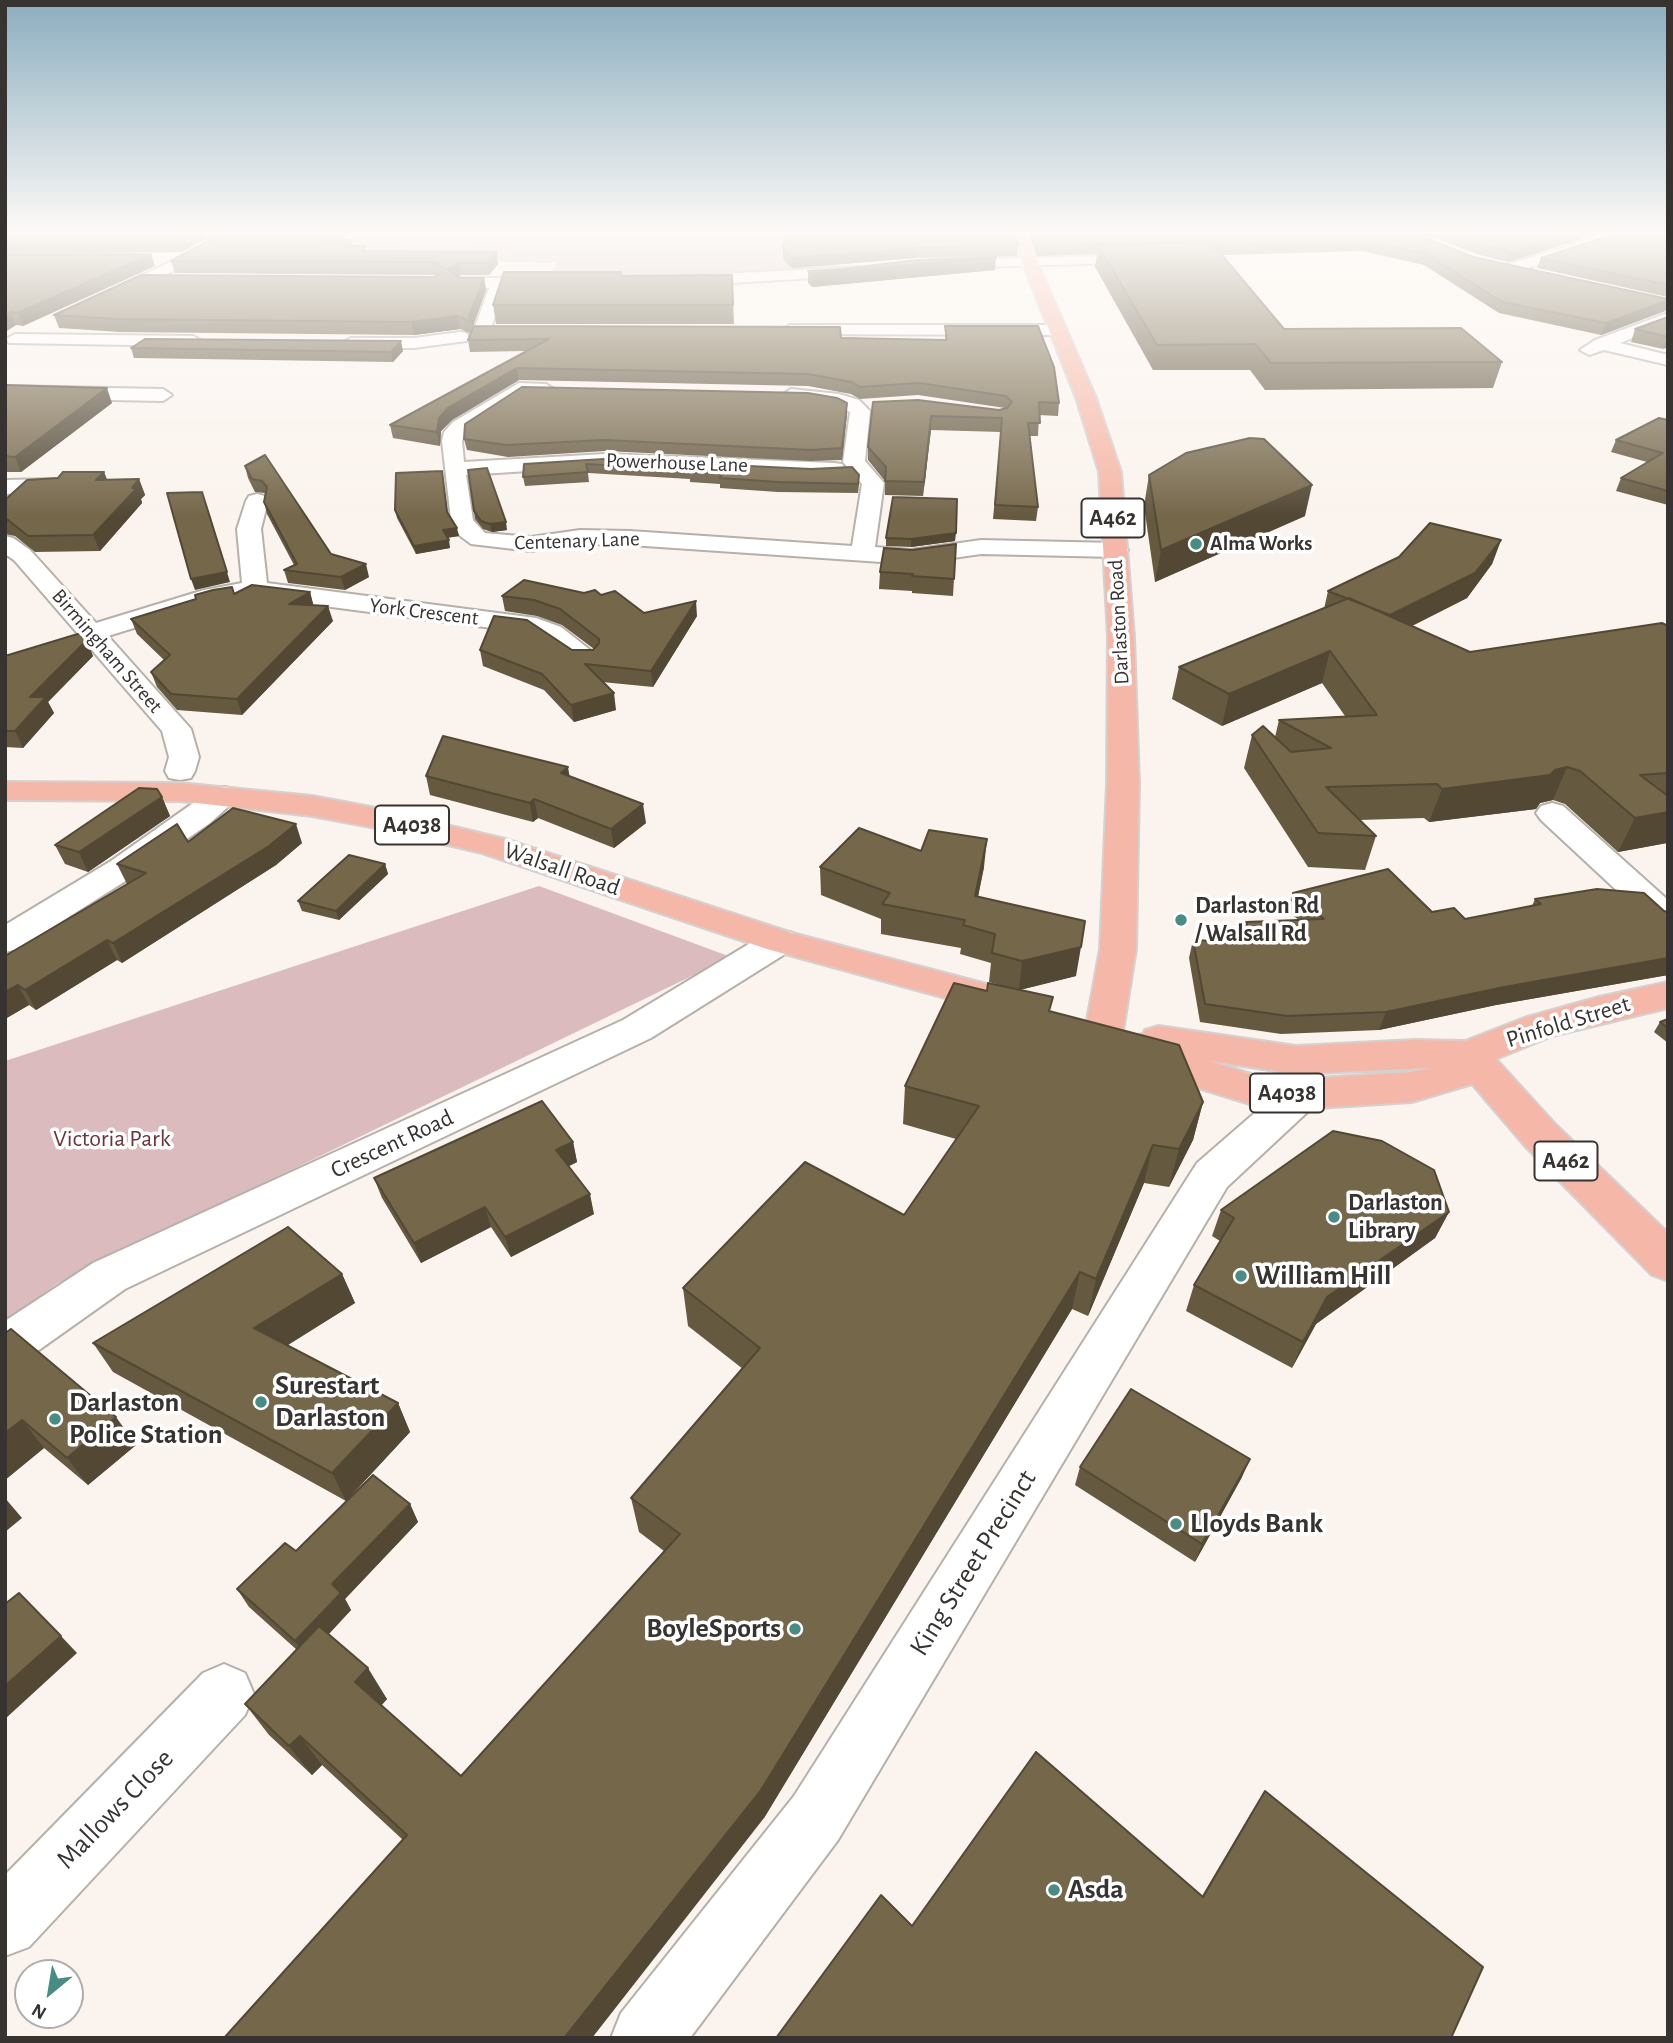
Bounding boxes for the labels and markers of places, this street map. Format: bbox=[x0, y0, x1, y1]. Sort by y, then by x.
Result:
place label: Alma Works bbox=[1210, 531, 1312, 557]
marker: Alma Works bbox=[1188, 536, 1204, 552]
place label: Darlaston Rd / Walsall Rd bbox=[1195, 892, 1319, 948]
marker: Darlaston Rd / Walsall Rd bbox=[1173, 912, 1189, 928]
place label: Darlaston Library bbox=[1348, 1189, 1443, 1245]
marker: Darlaston Library bbox=[1326, 1209, 1342, 1225]
place label: William Hill bbox=[1255, 1259, 1391, 1293]
marker: William Hill bbox=[1233, 1268, 1249, 1284]
place label: Surestart Darlaston bbox=[275, 1369, 385, 1435]
place label: Darlaston Police Station bbox=[69, 1386, 222, 1452]
marker: Surestart Darlaston bbox=[253, 1394, 269, 1410]
marker: Darlaston Police Station bbox=[47, 1411, 63, 1427]
place label: Lloyds Bank bbox=[1190, 1507, 1323, 1541]
marker: Lloyds Bank bbox=[1168, 1516, 1184, 1532]
place label: BoyleSports bbox=[646, 1612, 781, 1646]
marker: BoyleSports bbox=[787, 1621, 803, 1637]
place label: Asda bbox=[1068, 1873, 1124, 1907]
marker: Asda bbox=[1046, 1882, 1062, 1898]

